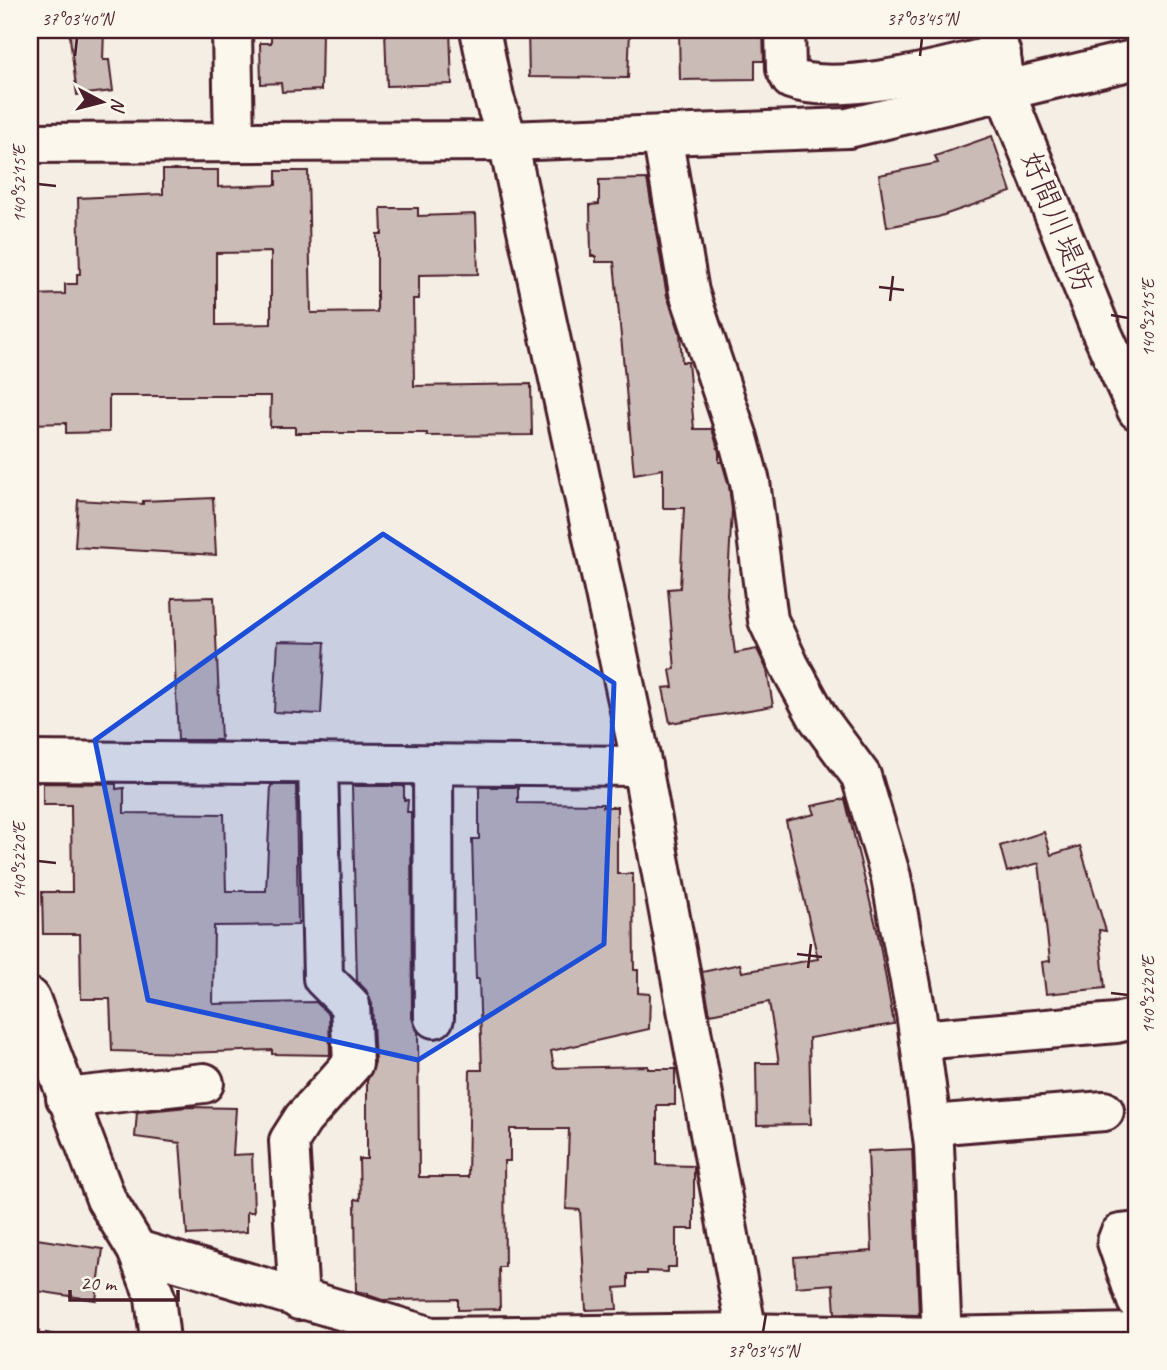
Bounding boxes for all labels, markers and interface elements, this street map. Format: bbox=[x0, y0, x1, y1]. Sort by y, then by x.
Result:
text: 37°03'40"N bbox=[42, 8, 116, 30]
text: 37°03'45"N bbox=[887, 8, 961, 30]
north arrow bbox=[66, 66, 136, 136]
text: N bbox=[105, 97, 131, 114]
text: 140°52'15"E bbox=[8, 143, 30, 223]
street label: 好間川堤防 bbox=[1012, 145, 1104, 299]
text: 140°52'15"E bbox=[1137, 277, 1159, 357]
text: 140°52'20"E bbox=[8, 820, 30, 900]
text: 140°52'20"E bbox=[1137, 954, 1159, 1034]
scale bar bbox=[70, 1258, 178, 1302]
text: 20 m bbox=[80, 1270, 118, 1296]
text: 37°03'45"N bbox=[728, 1340, 802, 1362]

